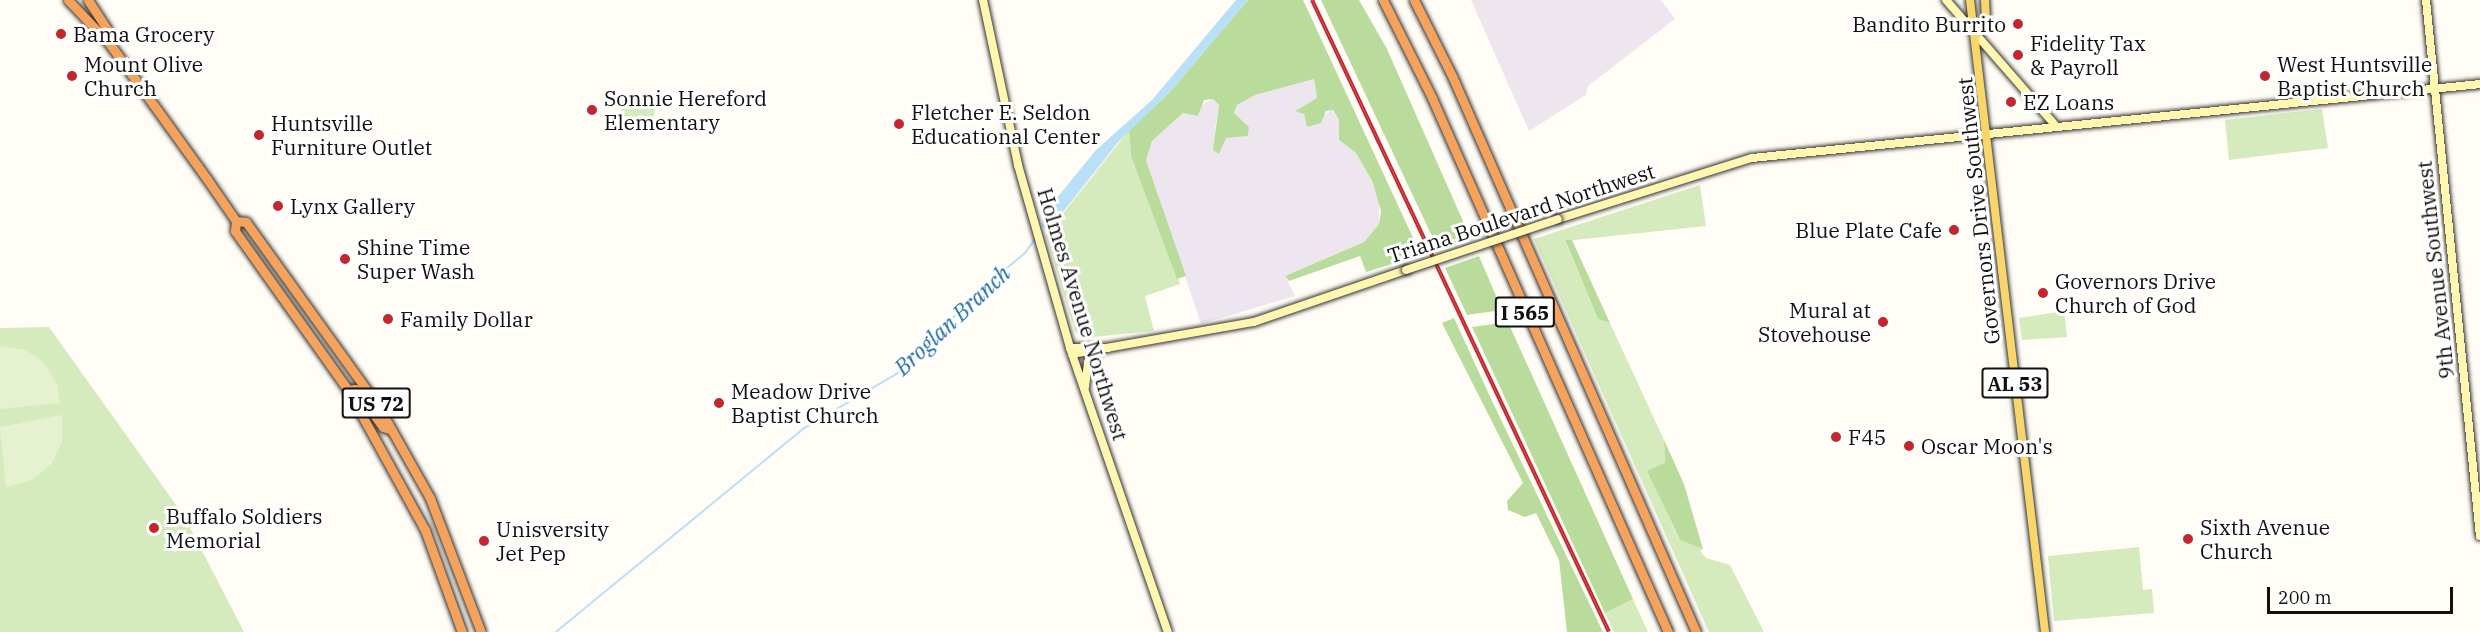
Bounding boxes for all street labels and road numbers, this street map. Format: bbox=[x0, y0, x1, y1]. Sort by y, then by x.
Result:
street label: Governors Drive Southwest bbox=[1951, 76, 2005, 346]
street label: Triana Boulevard Northwest bbox=[1384, 158, 1658, 268]
street label: 9th Avenue Southwest bbox=[2411, 160, 2459, 380]
street label: Holmes Avenue Northwest bbox=[1033, 185, 1133, 443]
road number: I 565 bbox=[1494, 295, 1556, 329]
road number: AL 53 bbox=[1980, 366, 2050, 400]
road number: US 72 bbox=[342, 386, 410, 420]

